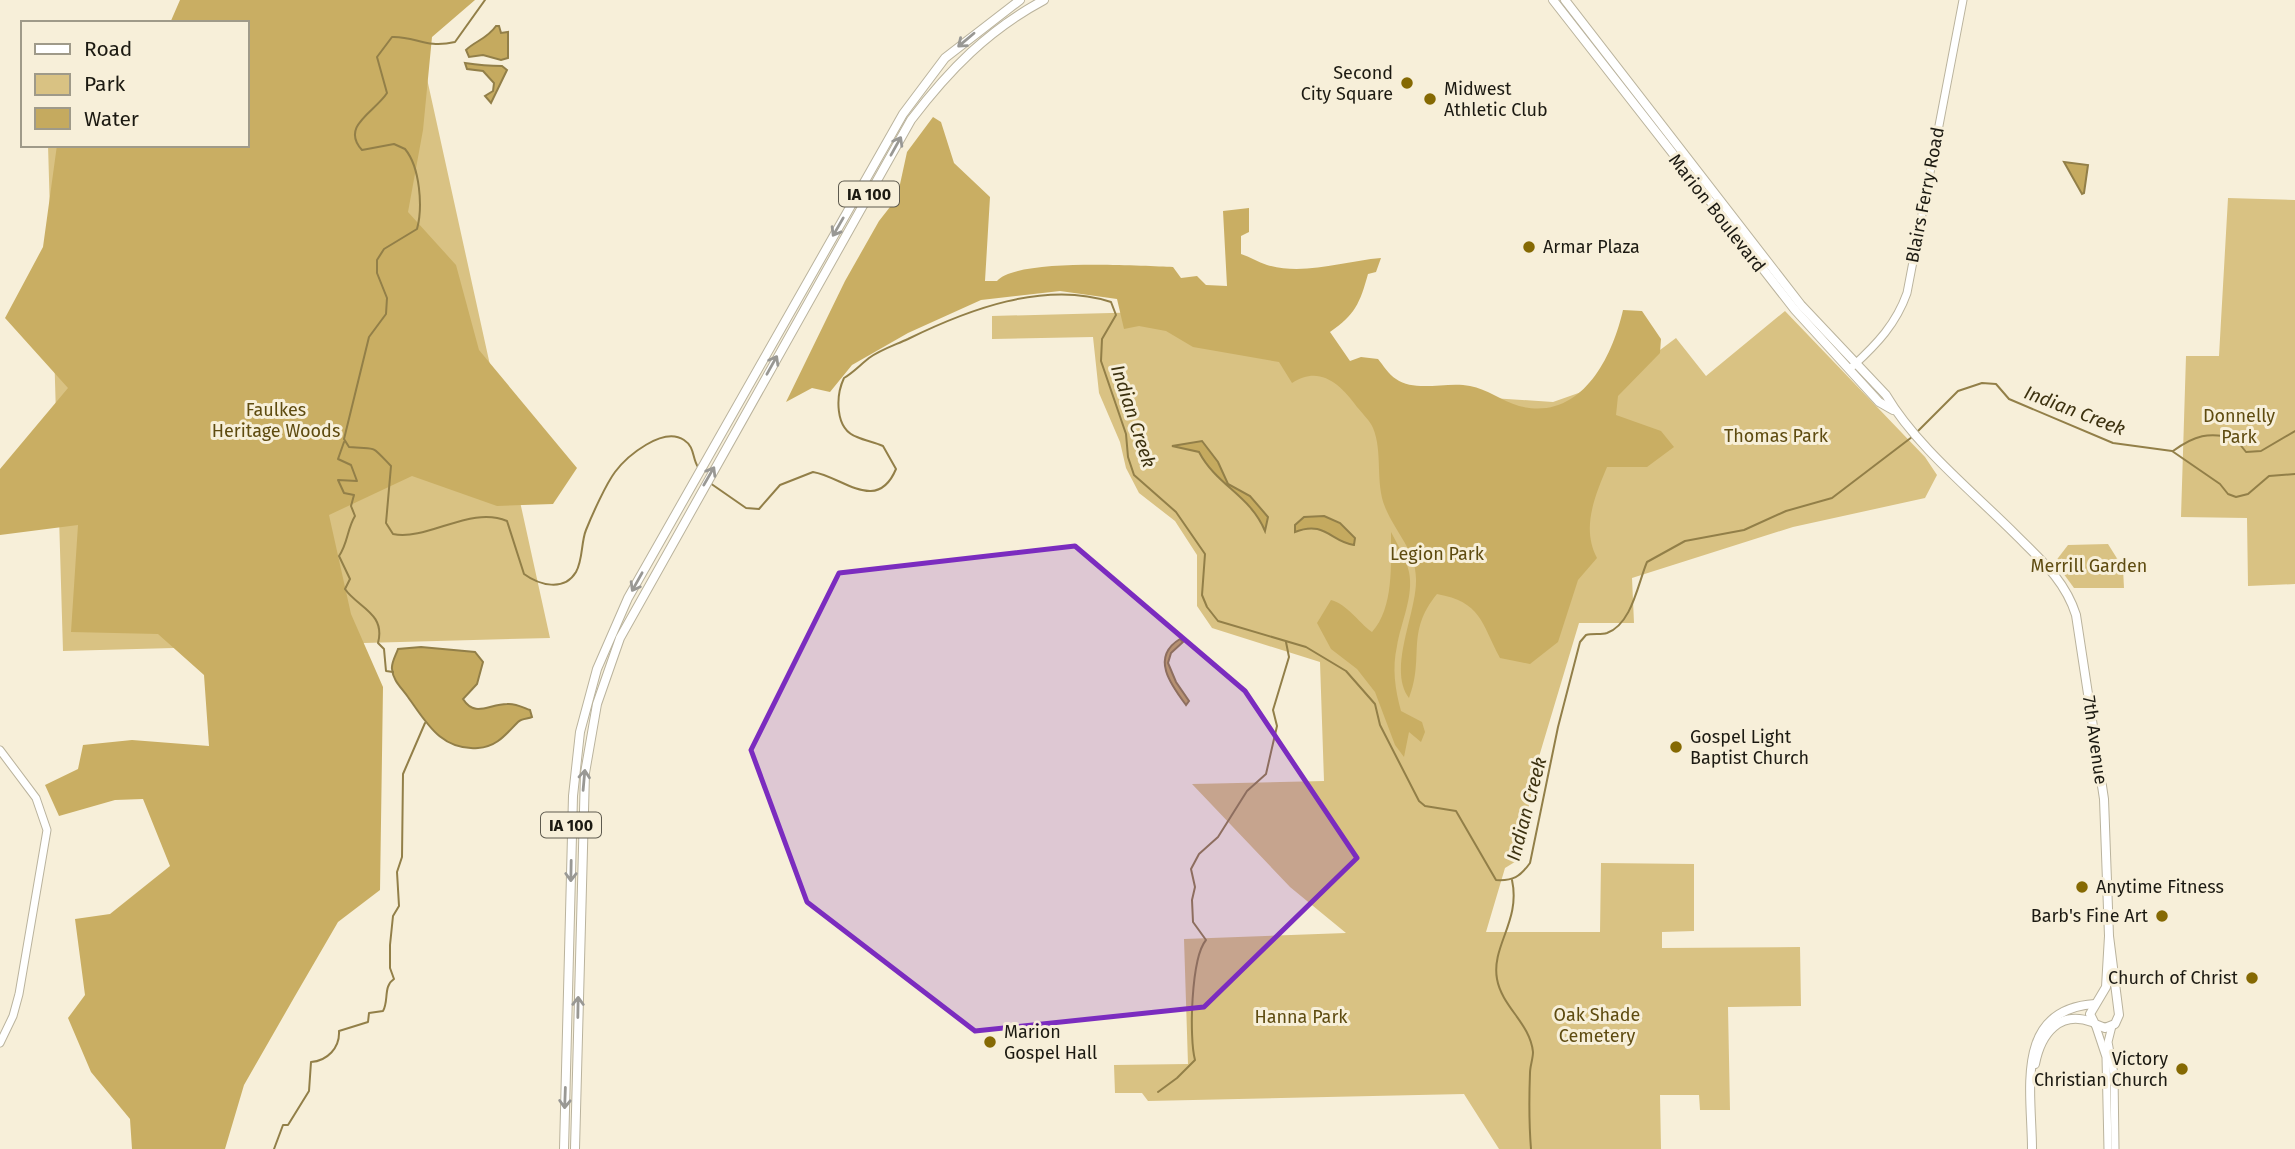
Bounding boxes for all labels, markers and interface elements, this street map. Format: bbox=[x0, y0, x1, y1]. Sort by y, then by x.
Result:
legend bbox=[21, 21, 248, 147]
one-way arrow bbox=[957, 33, 975, 48]
text: Road bbox=[84, 36, 132, 62]
place label: Second City Square bbox=[1301, 62, 1393, 105]
text: Park bbox=[84, 71, 126, 97]
marker: Second City Square bbox=[1399, 75, 1415, 91]
place label: Midwest Athletic Club bbox=[1444, 78, 1548, 121]
marker: Midwest Athletic Club bbox=[1422, 91, 1438, 107]
text: Water bbox=[84, 106, 139, 132]
street label: Blairs Ferry Road bbox=[1901, 125, 1949, 265]
one-way arrow bbox=[890, 136, 903, 157]
street label: Marion Boulevard bbox=[1664, 149, 1770, 277]
road number: IA 100 bbox=[839, 182, 899, 206]
one-way arrow bbox=[831, 217, 845, 237]
place label: Armar Plaza bbox=[1543, 236, 1640, 258]
marker: Armar Plaza bbox=[1521, 239, 1537, 255]
one-way arrow bbox=[766, 355, 779, 376]
water label: Indian Creek bbox=[1106, 362, 1161, 470]
water label: Indian Creek bbox=[2021, 381, 2129, 440]
park label: Faulkes Heritage Woods bbox=[212, 399, 340, 442]
park label: Donnelly Park bbox=[2203, 405, 2275, 448]
park label: Thomas Park bbox=[1724, 425, 1829, 447]
one-way arrow bbox=[703, 466, 716, 487]
park label: Legion Park bbox=[1390, 543, 1485, 565]
park label: Merrill Garden bbox=[2031, 555, 2147, 577]
one-way arrow bbox=[630, 571, 644, 591]
street label: 7th Avenue bbox=[2078, 694, 2112, 786]
place label: Gospel Light Baptist Church bbox=[1690, 726, 1809, 769]
marker: Gospel Light Baptist Church bbox=[1668, 739, 1684, 755]
water label: Indian Creek bbox=[1502, 755, 1551, 864]
one-way arrow bbox=[578, 769, 591, 792]
road number: IA 100 bbox=[541, 812, 601, 838]
one-way arrow bbox=[564, 859, 577, 882]
place label: Anytime Fitness bbox=[2096, 876, 2224, 898]
marker: Anytime Fitness bbox=[2074, 879, 2090, 895]
place label: Barb's Fine Art bbox=[2031, 905, 2148, 927]
marker: Barb's Fine Art bbox=[2154, 908, 2170, 924]
place label: Church of Christ bbox=[2108, 967, 2238, 989]
marker: Church of Christ bbox=[2244, 970, 2260, 986]
one-way arrow bbox=[571, 996, 585, 1019]
park label: Oak Shade Cemetery bbox=[1554, 1004, 1640, 1047]
park label: Hanna Park bbox=[1254, 1006, 1348, 1028]
place label: Marion Gospel Hall bbox=[1004, 1021, 1097, 1064]
marker: Marion Gospel Hall bbox=[982, 1034, 998, 1050]
place label: Victory Christian Church bbox=[2034, 1048, 2168, 1091]
marker: Victory Christian Church bbox=[2174, 1061, 2190, 1077]
one-way arrow bbox=[559, 1087, 572, 1110]

